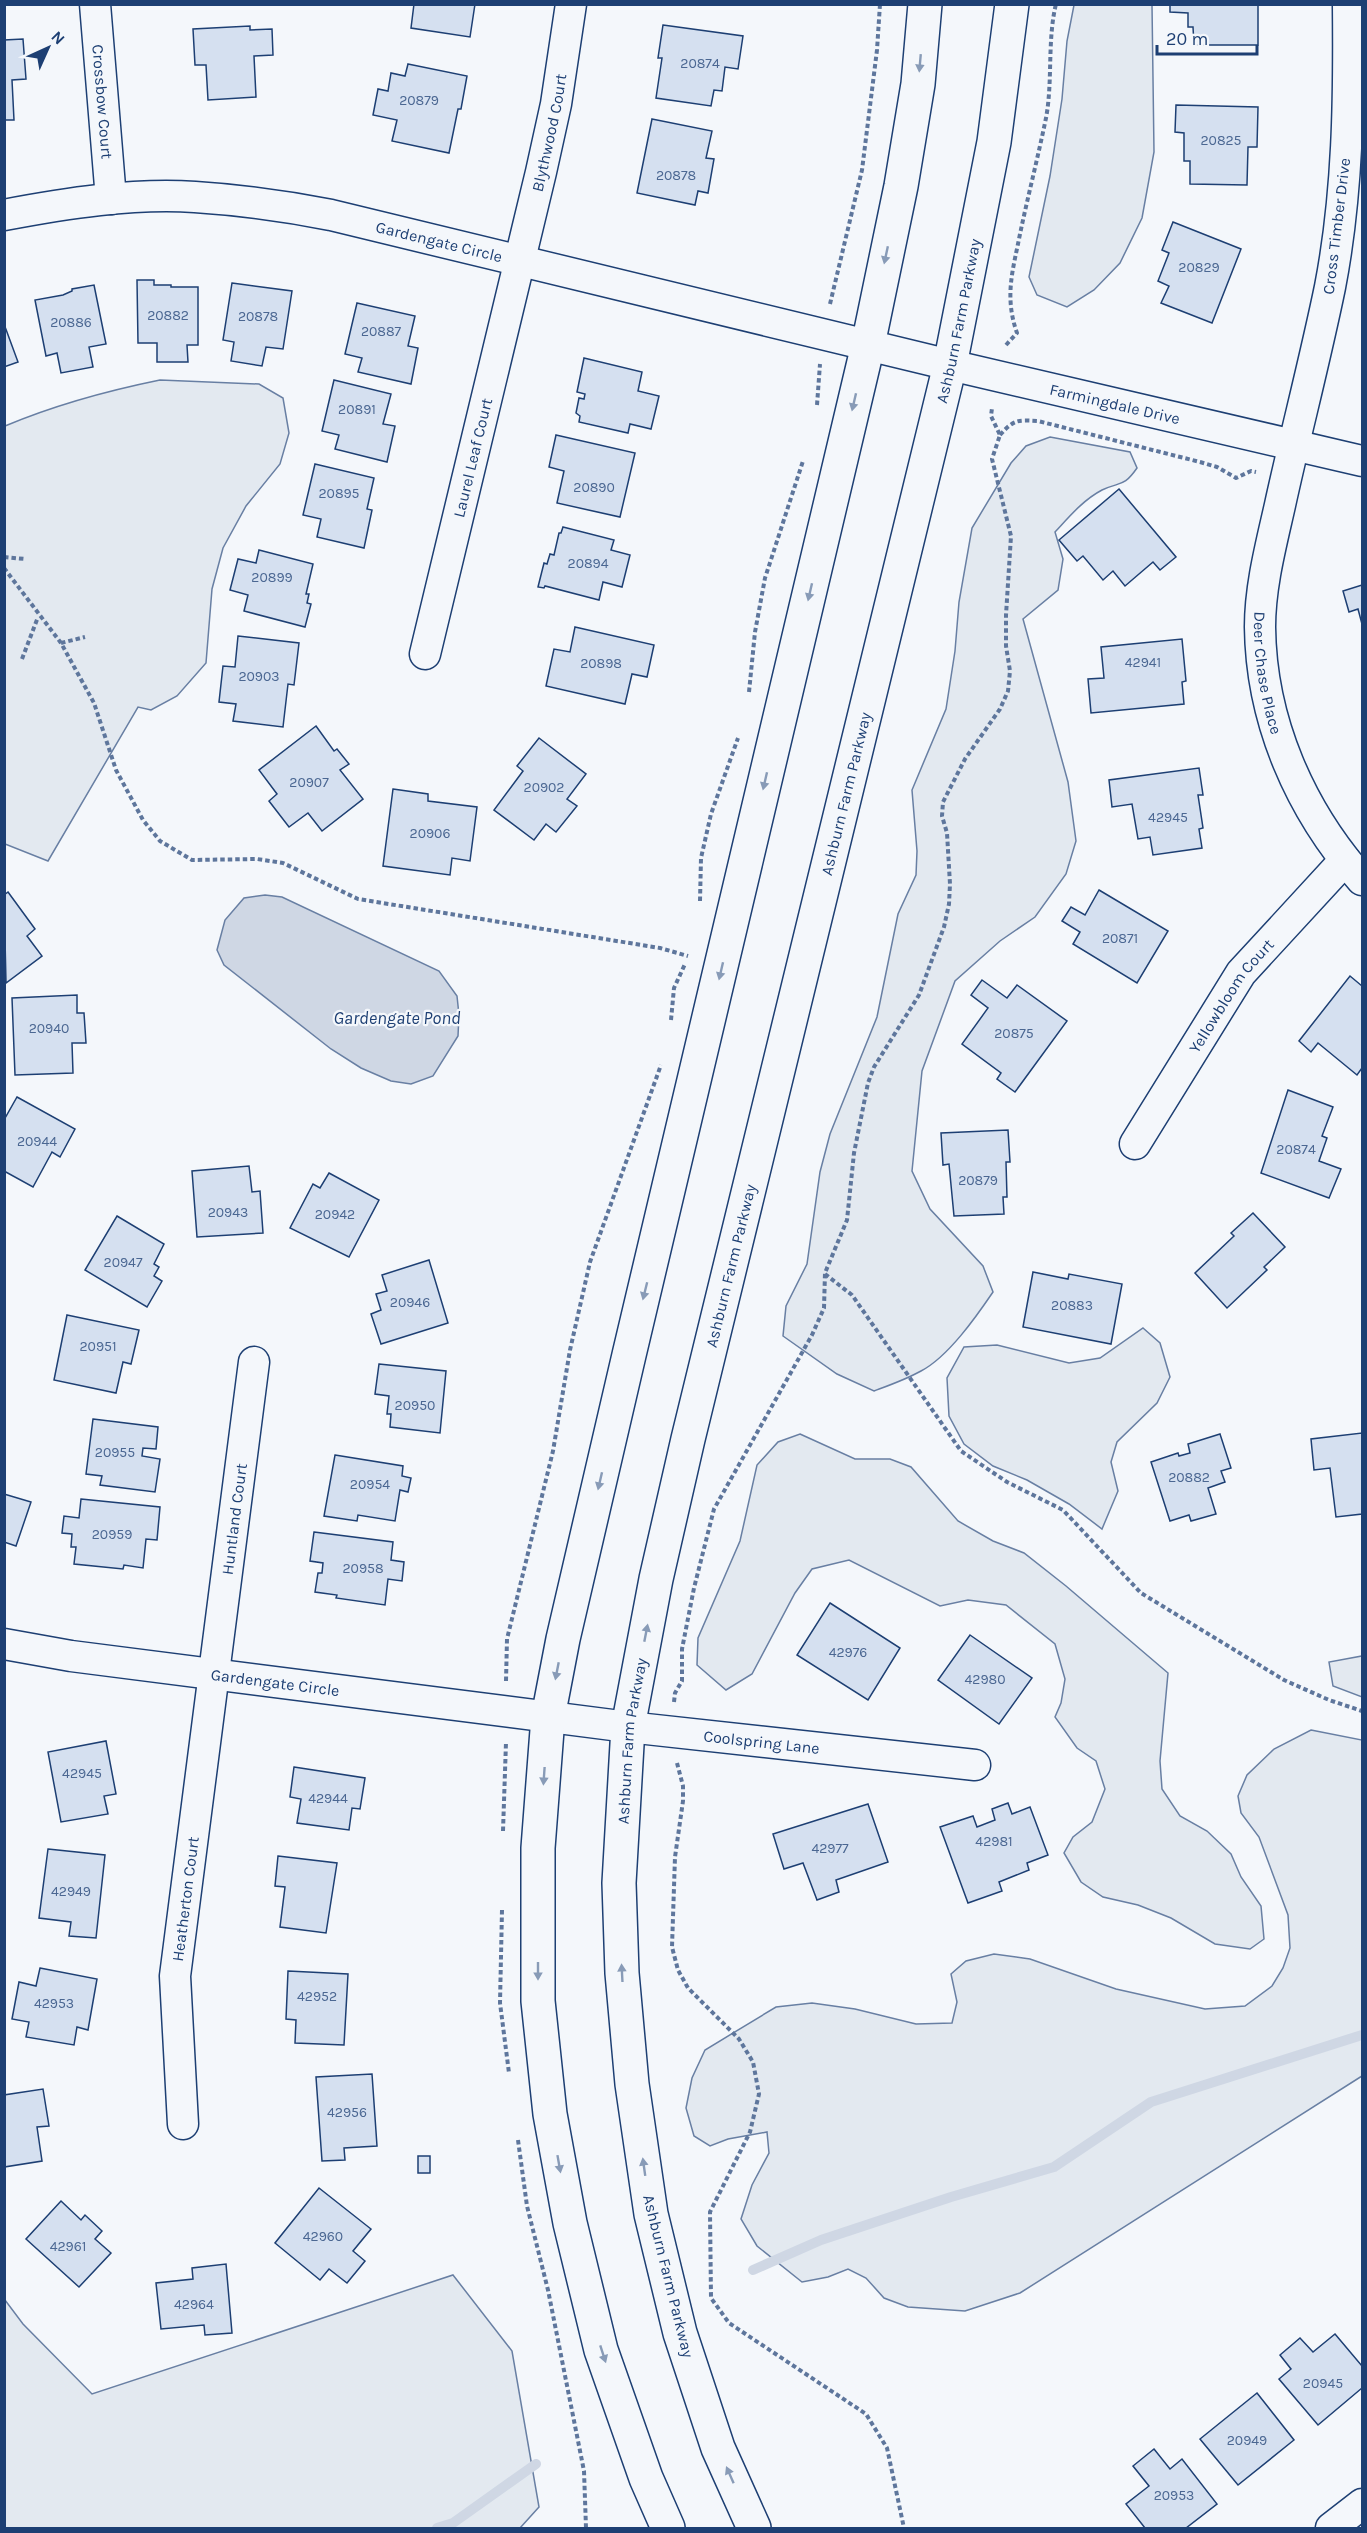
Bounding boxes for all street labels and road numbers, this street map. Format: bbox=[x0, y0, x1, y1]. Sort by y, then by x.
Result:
street label: Crossbow Court bbox=[88, 44, 117, 160]
street label: Blythwood Court bbox=[528, 72, 570, 194]
street label: Cross Timber Drive bbox=[1319, 157, 1354, 295]
street label: Gardengate Circle bbox=[374, 217, 504, 266]
street label: Ashburn Farm Parkway bbox=[932, 237, 985, 405]
street label: Farmingdale Drive bbox=[1048, 380, 1182, 428]
street label: Laurel Leaf Court bbox=[449, 396, 496, 519]
street label: Deer Chase Place bbox=[1250, 611, 1286, 737]
street label: Ashburn Farm Parkway bbox=[817, 710, 875, 877]
street label: Yellowbloom Court bbox=[1185, 935, 1278, 1056]
street label: Ashburn Farm Parkway bbox=[702, 1182, 760, 1350]
street label: Huntland Court bbox=[218, 1462, 251, 1576]
street label: Ashburn Farm Parkway bbox=[613, 1656, 651, 1825]
street label: Gardengate Circle bbox=[210, 1665, 341, 1700]
street label: Coolspring Lane bbox=[702, 1726, 821, 1758]
street label: Heatherton Court bbox=[168, 1835, 203, 1963]
street label: Ashburn Farm Parkway bbox=[639, 2193, 698, 2360]

